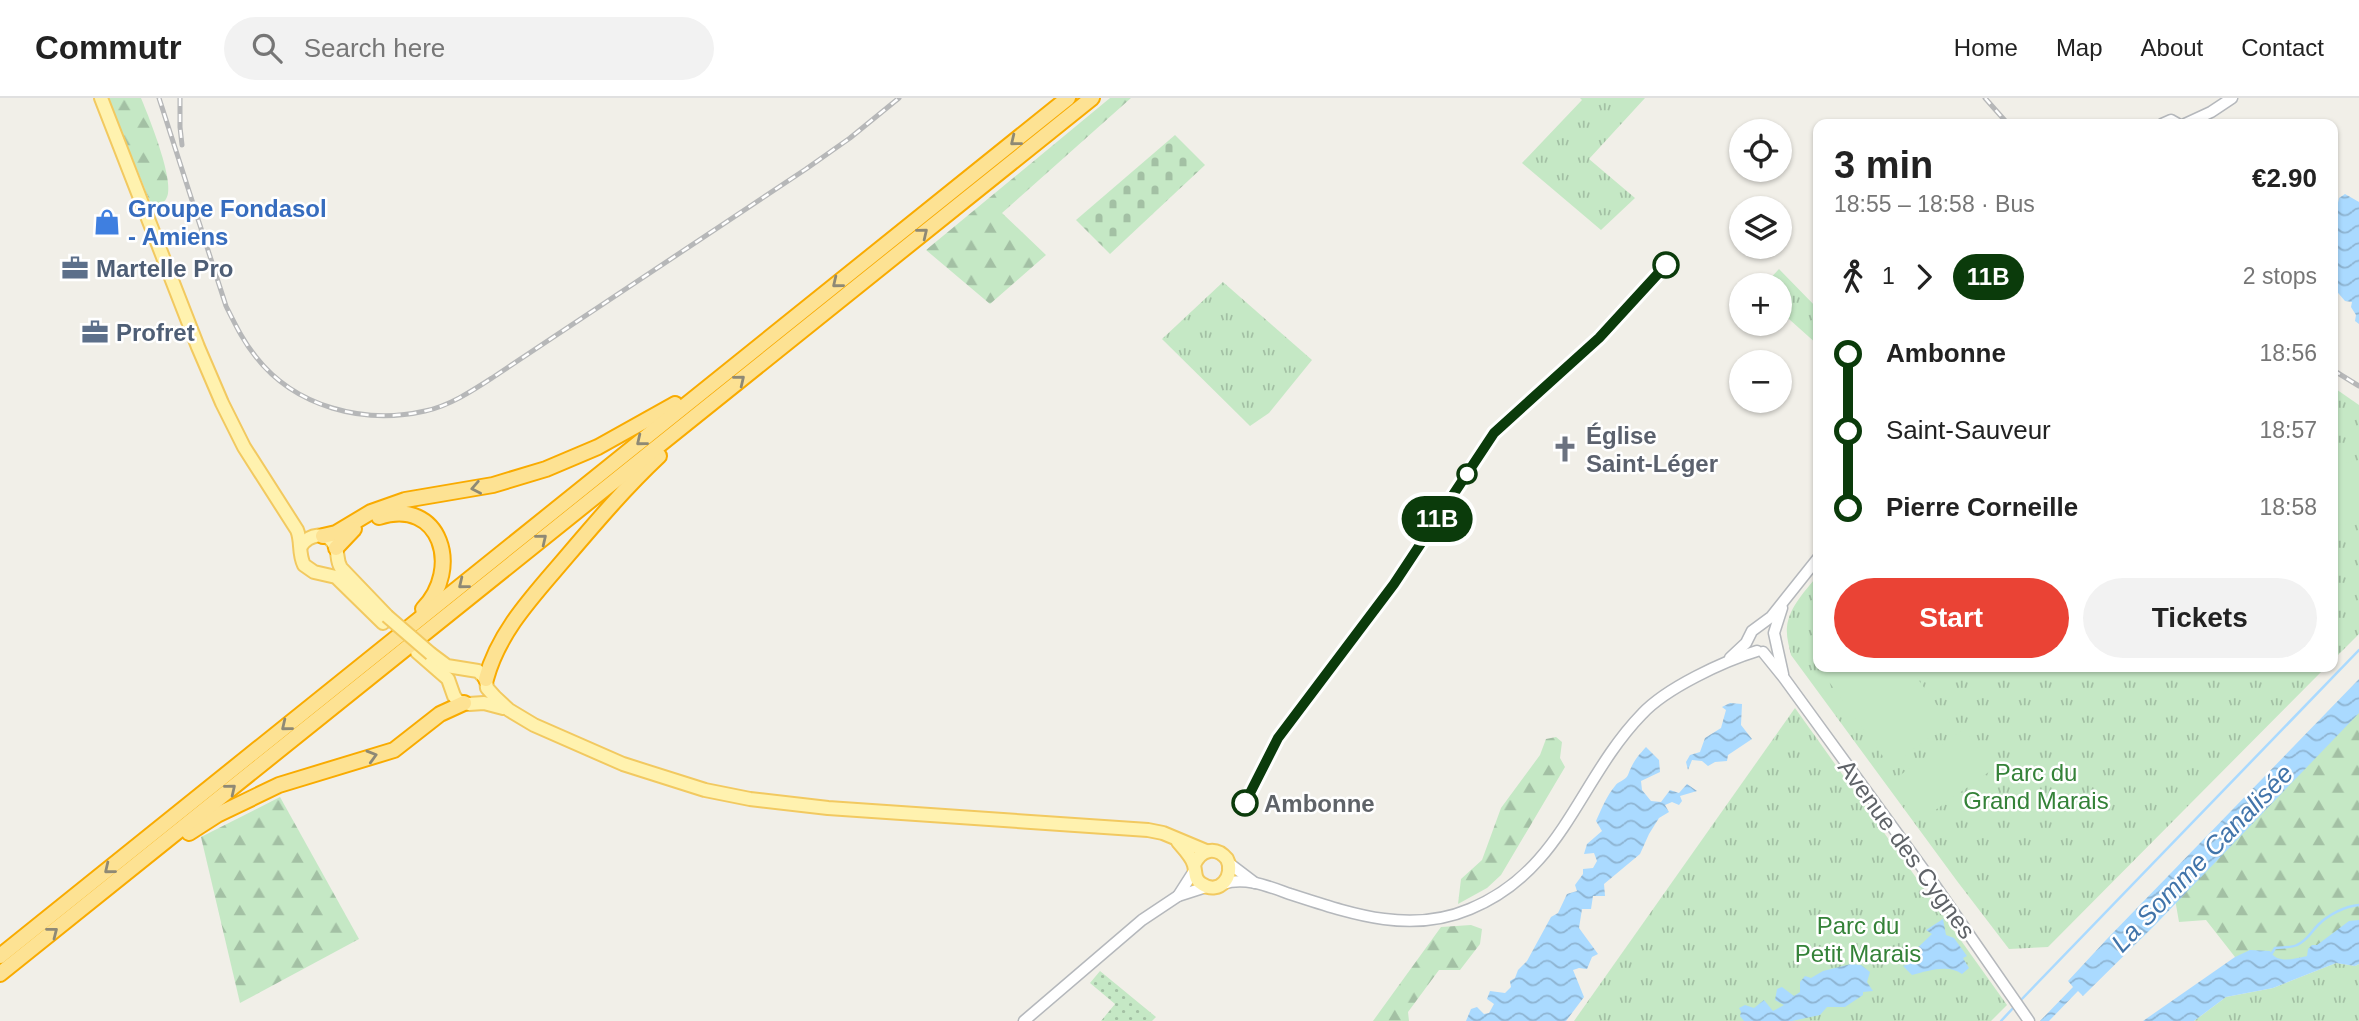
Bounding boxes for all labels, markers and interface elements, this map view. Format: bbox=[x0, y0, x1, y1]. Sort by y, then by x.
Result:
search box bbox=[224, 17, 714, 80]
text: Commutr bbox=[35, 29, 182, 66]
icon: search bbox=[248, 29, 286, 67]
text: Search here bbox=[304, 33, 445, 63]
text: Home bbox=[1954, 34, 2018, 61]
text: Map bbox=[2056, 34, 2103, 61]
text: About bbox=[2141, 34, 2203, 61]
text: Contact bbox=[2241, 34, 2324, 61]
map controls bbox=[1729, 119, 1792, 413]
button: locate bbox=[1729, 119, 1792, 182]
one-way arrow bbox=[1010, 132, 1022, 145]
text: 3 min bbox=[1834, 144, 1933, 186]
text: €2.90 bbox=[2252, 163, 2317, 193]
text: 18:55 – 18:58 · Bus bbox=[1834, 191, 2035, 217]
place label: Groupe Fondasol - Amiens bbox=[128, 195, 327, 250]
button: layers bbox=[1729, 196, 1792, 259]
shop icon: Groupe Fondasol - Amiens bbox=[92, 207, 122, 237]
one-way arrow bbox=[916, 229, 928, 242]
unlabelled marker bbox=[1653, 252, 1679, 278]
office icon: Martelle Pro bbox=[60, 253, 90, 283]
place label: Martelle Pro bbox=[96, 255, 233, 282]
icon: walk bbox=[1834, 258, 1872, 296]
icon: forward bbox=[1905, 258, 1943, 296]
text: 1 bbox=[1882, 263, 1895, 289]
text: 11B bbox=[1967, 263, 2010, 290]
text: 2 stops bbox=[2243, 263, 2317, 289]
button: + bbox=[1729, 273, 1792, 336]
one-way arrow bbox=[833, 275, 845, 288]
office icon: Profret bbox=[80, 317, 110, 347]
place label: Profret bbox=[116, 319, 195, 346]
text: Ambonne bbox=[1886, 338, 2006, 368]
text: 18:56 bbox=[2259, 340, 2317, 366]
button: − bbox=[1729, 350, 1792, 413]
one-way arrow bbox=[731, 376, 744, 388]
text: Saint-Sauveur bbox=[1886, 415, 2051, 445]
text: 18:57 bbox=[2259, 417, 2317, 443]
place label: Église Saint-Léger bbox=[1586, 422, 1718, 477]
one-way arrow bbox=[636, 433, 648, 446]
church icon: Église Saint-Léger bbox=[1550, 434, 1580, 464]
unlabelled marker bbox=[1457, 464, 1477, 484]
one-way arrow bbox=[470, 480, 482, 495]
text: Pierre Corneille bbox=[1886, 492, 2078, 522]
text: 18:58 bbox=[2259, 494, 2317, 520]
line badge: 11B bbox=[1397, 496, 1477, 542]
text: 11B bbox=[1416, 505, 1458, 532]
one-way arrow bbox=[534, 535, 546, 548]
one-way arrow bbox=[459, 575, 471, 588]
button: Start bbox=[1834, 578, 2069, 658]
button: Tickets bbox=[2083, 578, 2317, 658]
one-way arrow bbox=[281, 718, 294, 730]
one-way arrow bbox=[366, 749, 378, 764]
street label: Avenue des Cygnes bbox=[1833, 754, 1981, 944]
water label: La Somme Canalisée bbox=[2105, 758, 2299, 958]
park label: Parc du Grand Marais bbox=[1963, 759, 2109, 814]
one-way arrow bbox=[223, 785, 235, 798]
marker: Ambonne bbox=[1232, 790, 1258, 816]
place label: Ambonne bbox=[1264, 790, 1375, 817]
one-way arrow bbox=[104, 860, 116, 873]
park label: Parc du Petit Marais bbox=[1795, 912, 1921, 967]
one-way arrow bbox=[46, 927, 58, 940]

